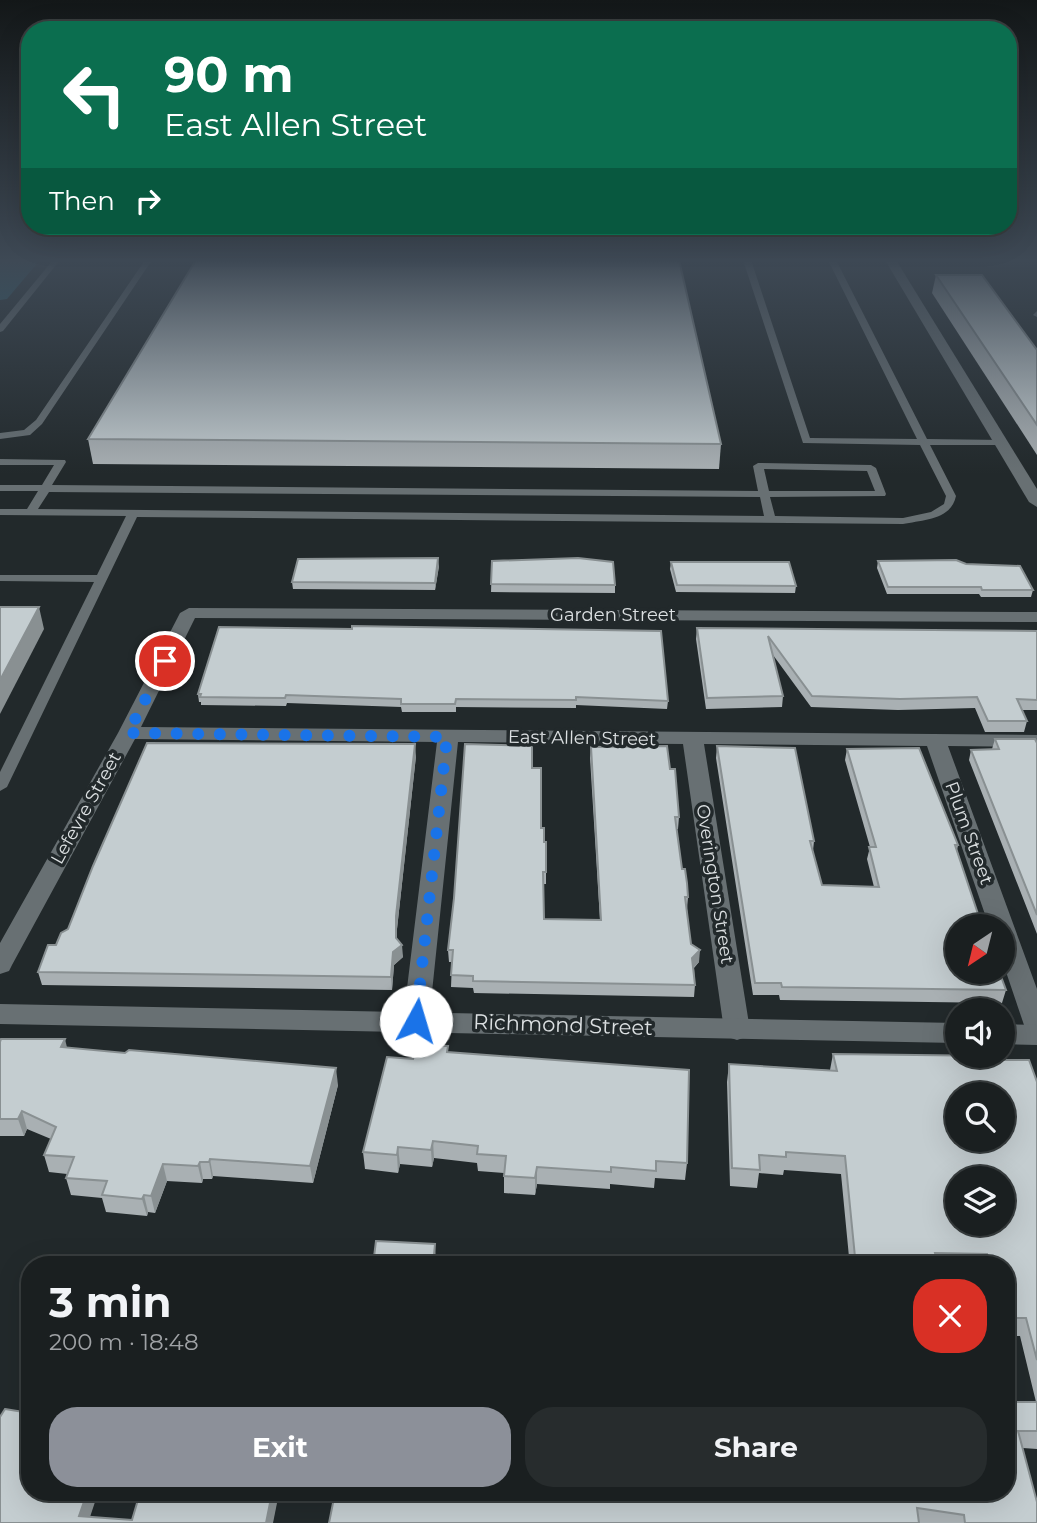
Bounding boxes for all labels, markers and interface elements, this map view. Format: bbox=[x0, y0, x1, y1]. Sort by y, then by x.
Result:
text: 90 m bbox=[164, 45, 294, 104]
icon: left bbox=[49, 49, 140, 140]
text: East Allen Street bbox=[164, 105, 427, 144]
icon: right bbox=[129, 182, 167, 220]
text: Then bbox=[49, 185, 115, 217]
street label: Garden Street bbox=[550, 604, 676, 626]
pin bbox=[135, 631, 195, 691]
icon: arrive bbox=[146, 642, 184, 680]
street label: East Allen Street bbox=[508, 726, 656, 750]
street label: Lefevre Street bbox=[46, 748, 126, 868]
street label: Plum Street bbox=[940, 778, 998, 888]
street label: Overington Street bbox=[692, 803, 738, 965]
north arrow bbox=[945, 914, 1015, 984]
map controls bbox=[945, 914, 1015, 1236]
position arrow bbox=[379, 984, 453, 1058]
button: sound bbox=[945, 998, 1015, 1068]
street label: Richmond Street bbox=[473, 1009, 653, 1040]
button: search bbox=[945, 1082, 1015, 1152]
button: layers bbox=[945, 1166, 1015, 1236]
text: 3 min bbox=[49, 1276, 171, 1328]
button: close bbox=[913, 1279, 987, 1353]
text: 200 m · 18:48 bbox=[49, 1328, 199, 1356]
button: Exit bbox=[49, 1407, 511, 1487]
button: Share bbox=[525, 1407, 987, 1487]

